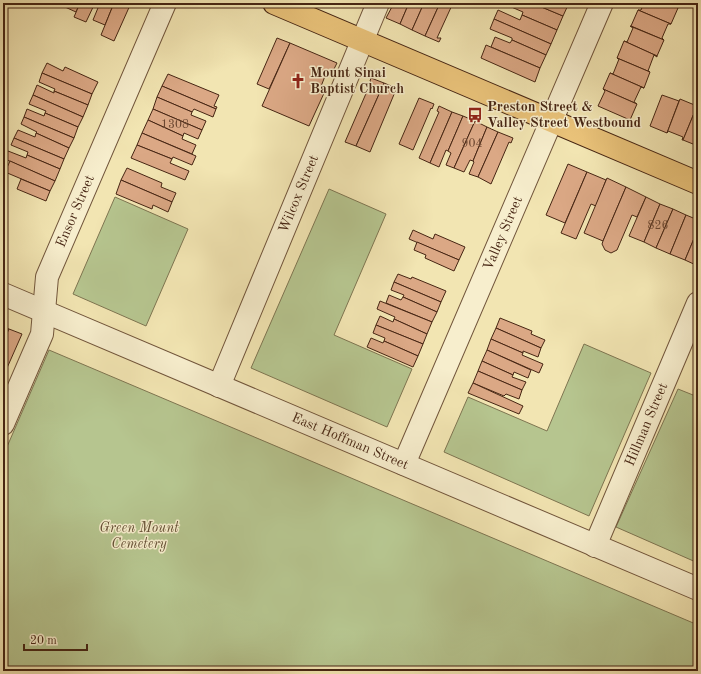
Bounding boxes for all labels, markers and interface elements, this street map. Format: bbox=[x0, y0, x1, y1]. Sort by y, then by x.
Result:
place label: Mount Sinai Baptist Church bbox=[310, 66, 404, 96]
church icon: Mount Sinai Baptist Church bbox=[289, 72, 307, 90]
place label: Preston Street & Valley Street Westbound bbox=[487, 100, 642, 130]
bus stop icon: Preston Street & Valley Street Westbound bbox=[466, 106, 484, 124]
house number: 1308 bbox=[161, 119, 189, 131]
house number: 904 bbox=[462, 138, 482, 150]
street label: Wilcox Street bbox=[276, 153, 321, 235]
street label: Ensor Street bbox=[54, 173, 97, 249]
street label: Valley Street bbox=[481, 194, 525, 272]
house number: 826 bbox=[648, 220, 668, 232]
street label: Hillman Street bbox=[623, 381, 670, 468]
street label: East Hoffman Street bbox=[290, 410, 411, 472]
park label: Green Mount Cemetery bbox=[99, 521, 179, 552]
scale bar bbox=[24, 626, 87, 652]
text: 20 m bbox=[30, 635, 57, 647]

